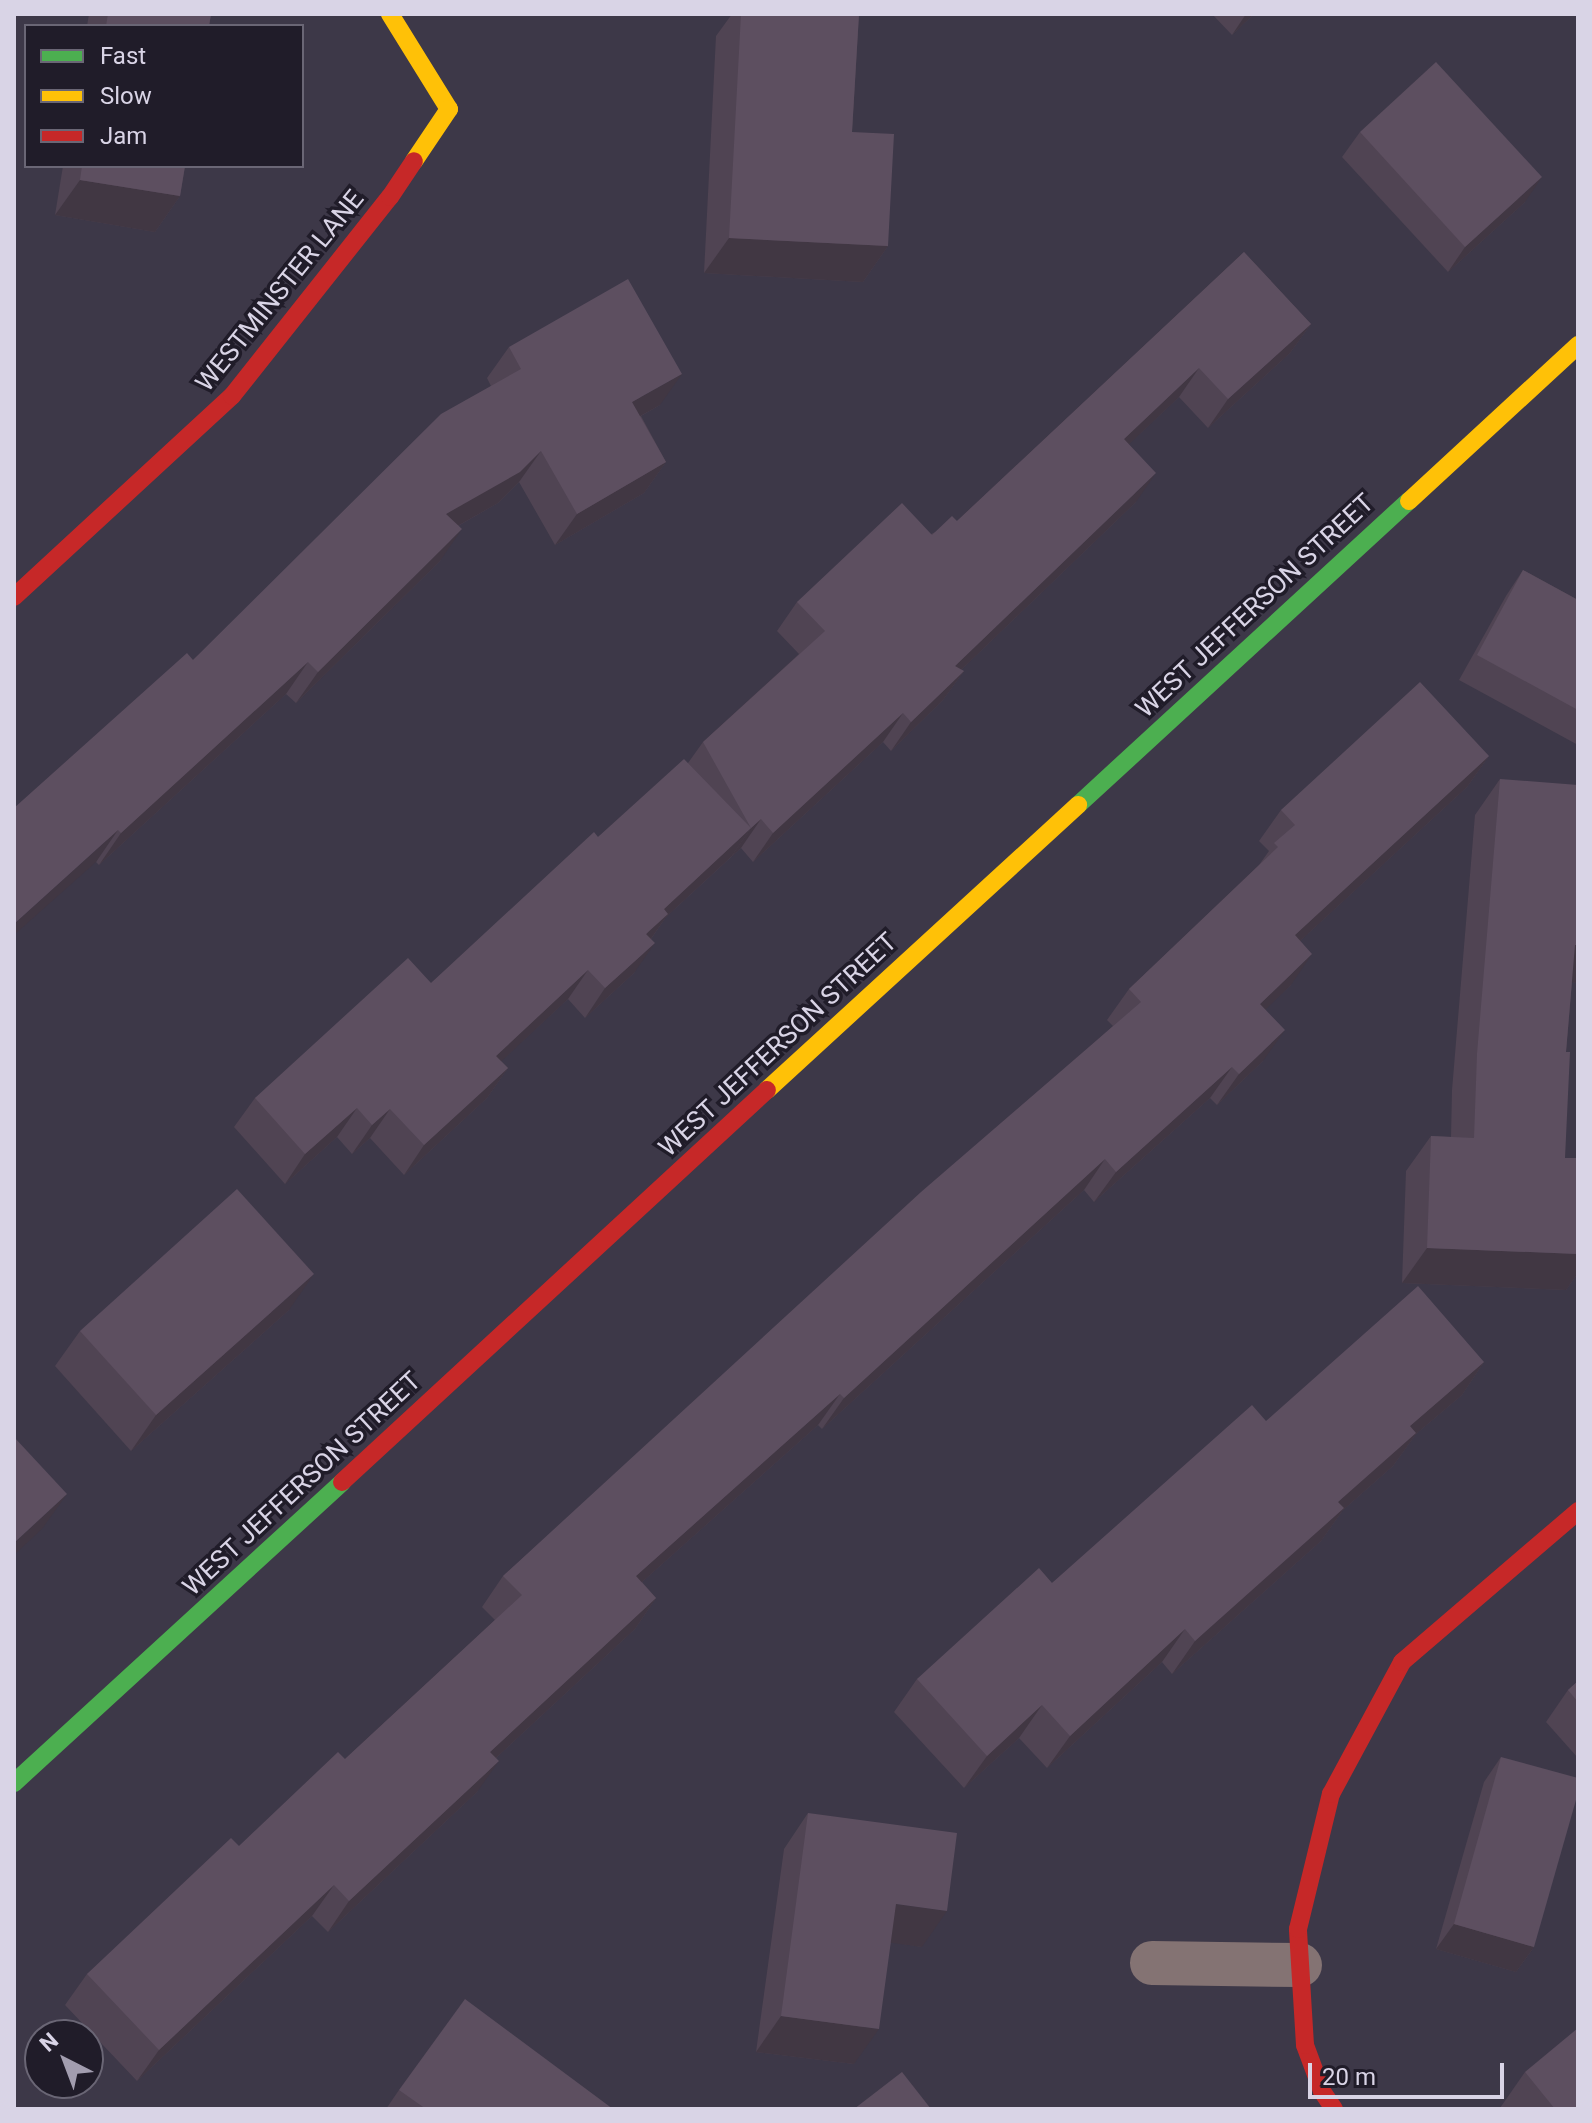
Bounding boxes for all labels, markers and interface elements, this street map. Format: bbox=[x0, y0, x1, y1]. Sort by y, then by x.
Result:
legend bbox=[24, 24, 304, 168]
text: Fast bbox=[100, 42, 146, 70]
text: Slow bbox=[100, 82, 152, 110]
text: Jam bbox=[100, 122, 147, 150]
street label: WESTMINSTER LANE bbox=[189, 184, 371, 398]
street label: WEST JEFFERSON STREET bbox=[1129, 487, 1381, 725]
street label: WEST JEFFERSON STREET bbox=[652, 926, 904, 1164]
street label: WEST JEFFERSON STREET bbox=[176, 1365, 428, 1603]
north arrow bbox=[24, 2019, 104, 2099]
text: N bbox=[35, 2028, 63, 2057]
scale bar bbox=[1312, 2047, 1508, 2097]
text: 20 m bbox=[1322, 2063, 1376, 2091]

